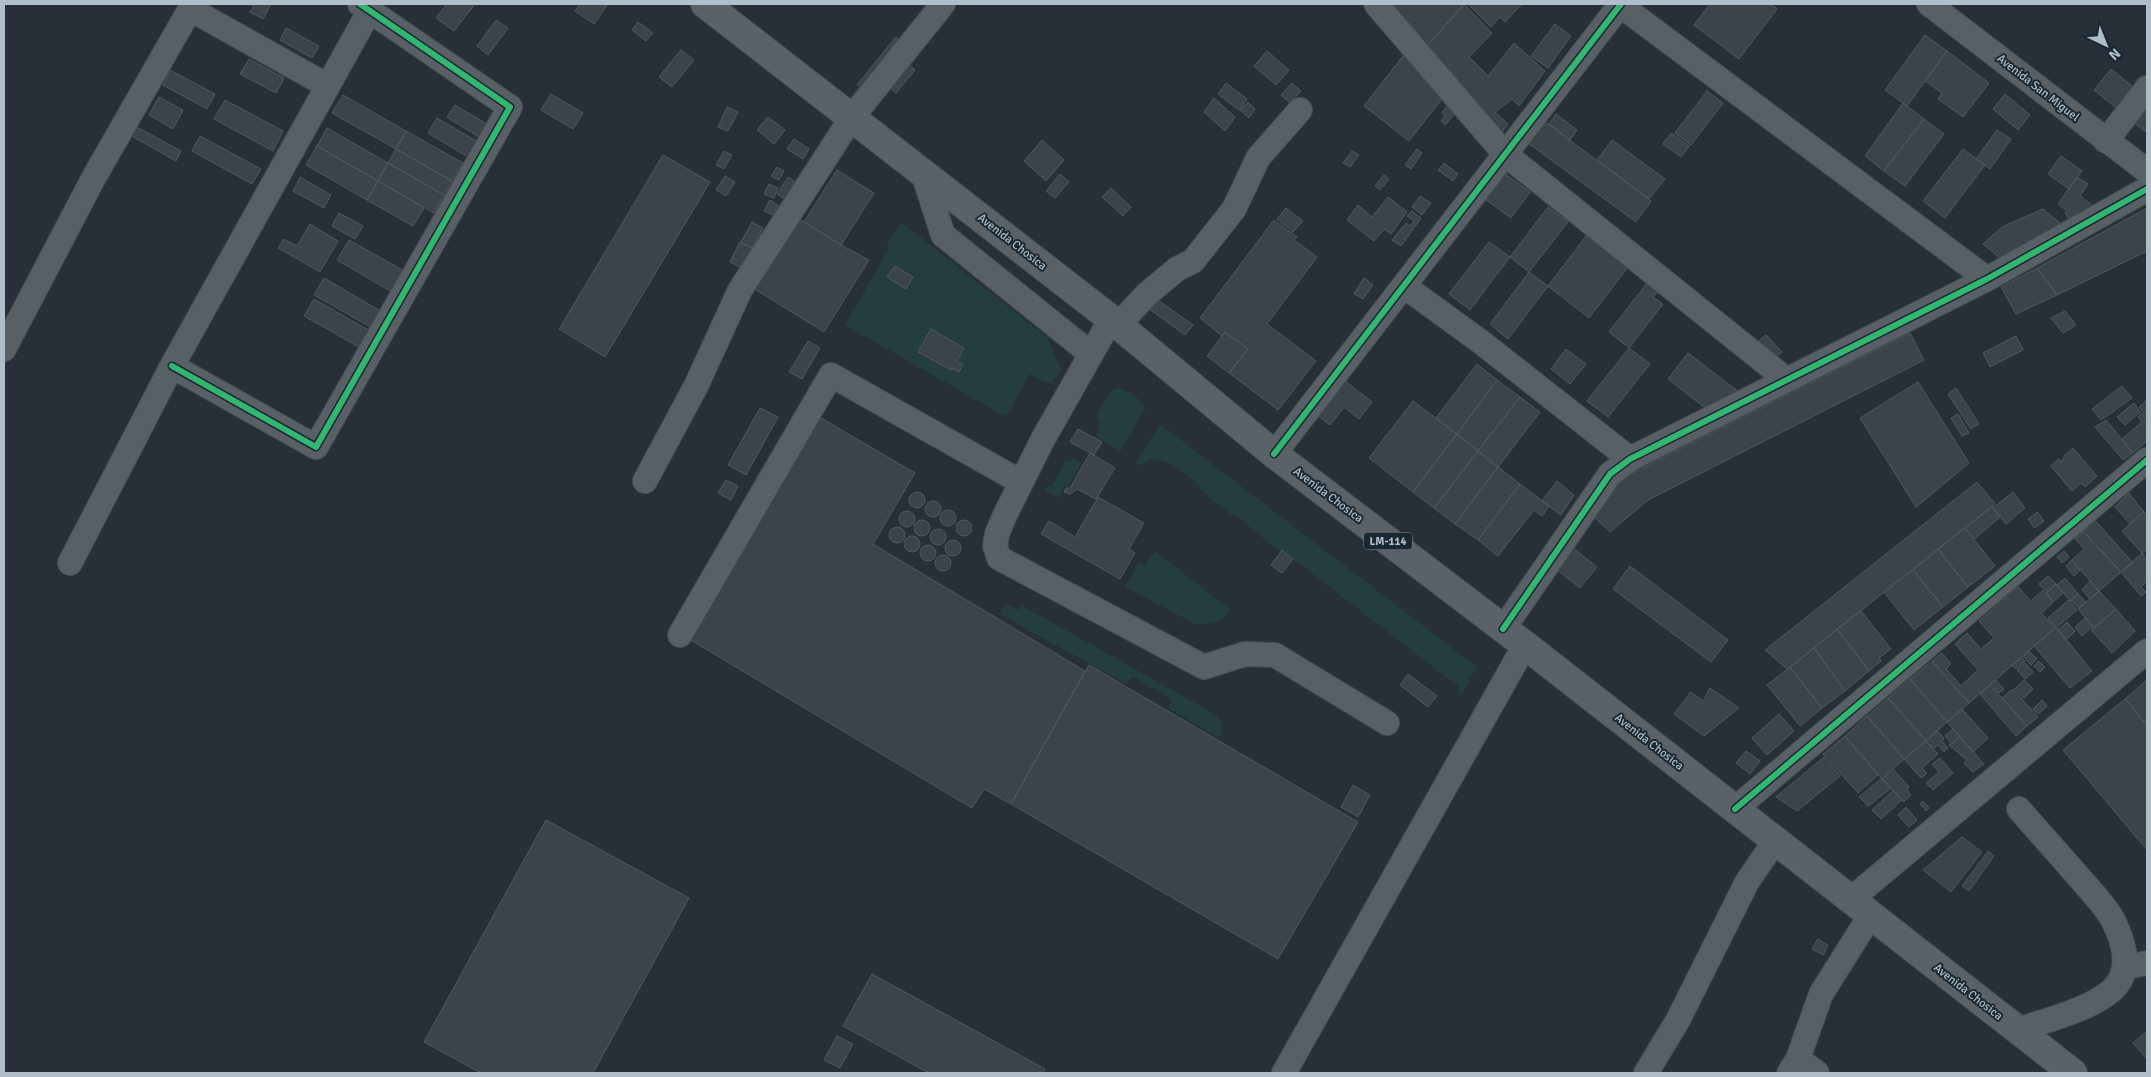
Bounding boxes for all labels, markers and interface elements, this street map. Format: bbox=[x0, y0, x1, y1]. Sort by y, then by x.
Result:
north arrow bbox=[2081, 20, 2131, 70]
text: N bbox=[2105, 45, 2124, 64]
street label: Avenida San Miguel bbox=[1994, 51, 2083, 125]
street label: Avenida Chosica bbox=[974, 210, 1050, 274]
street label: Avenida Chosica bbox=[1290, 464, 1366, 526]
road number: LM-114 bbox=[1364, 532, 1412, 550]
street label: Avenida Chosica bbox=[1611, 710, 1687, 774]
street label: Avenida Chosica bbox=[1930, 960, 2006, 1024]

